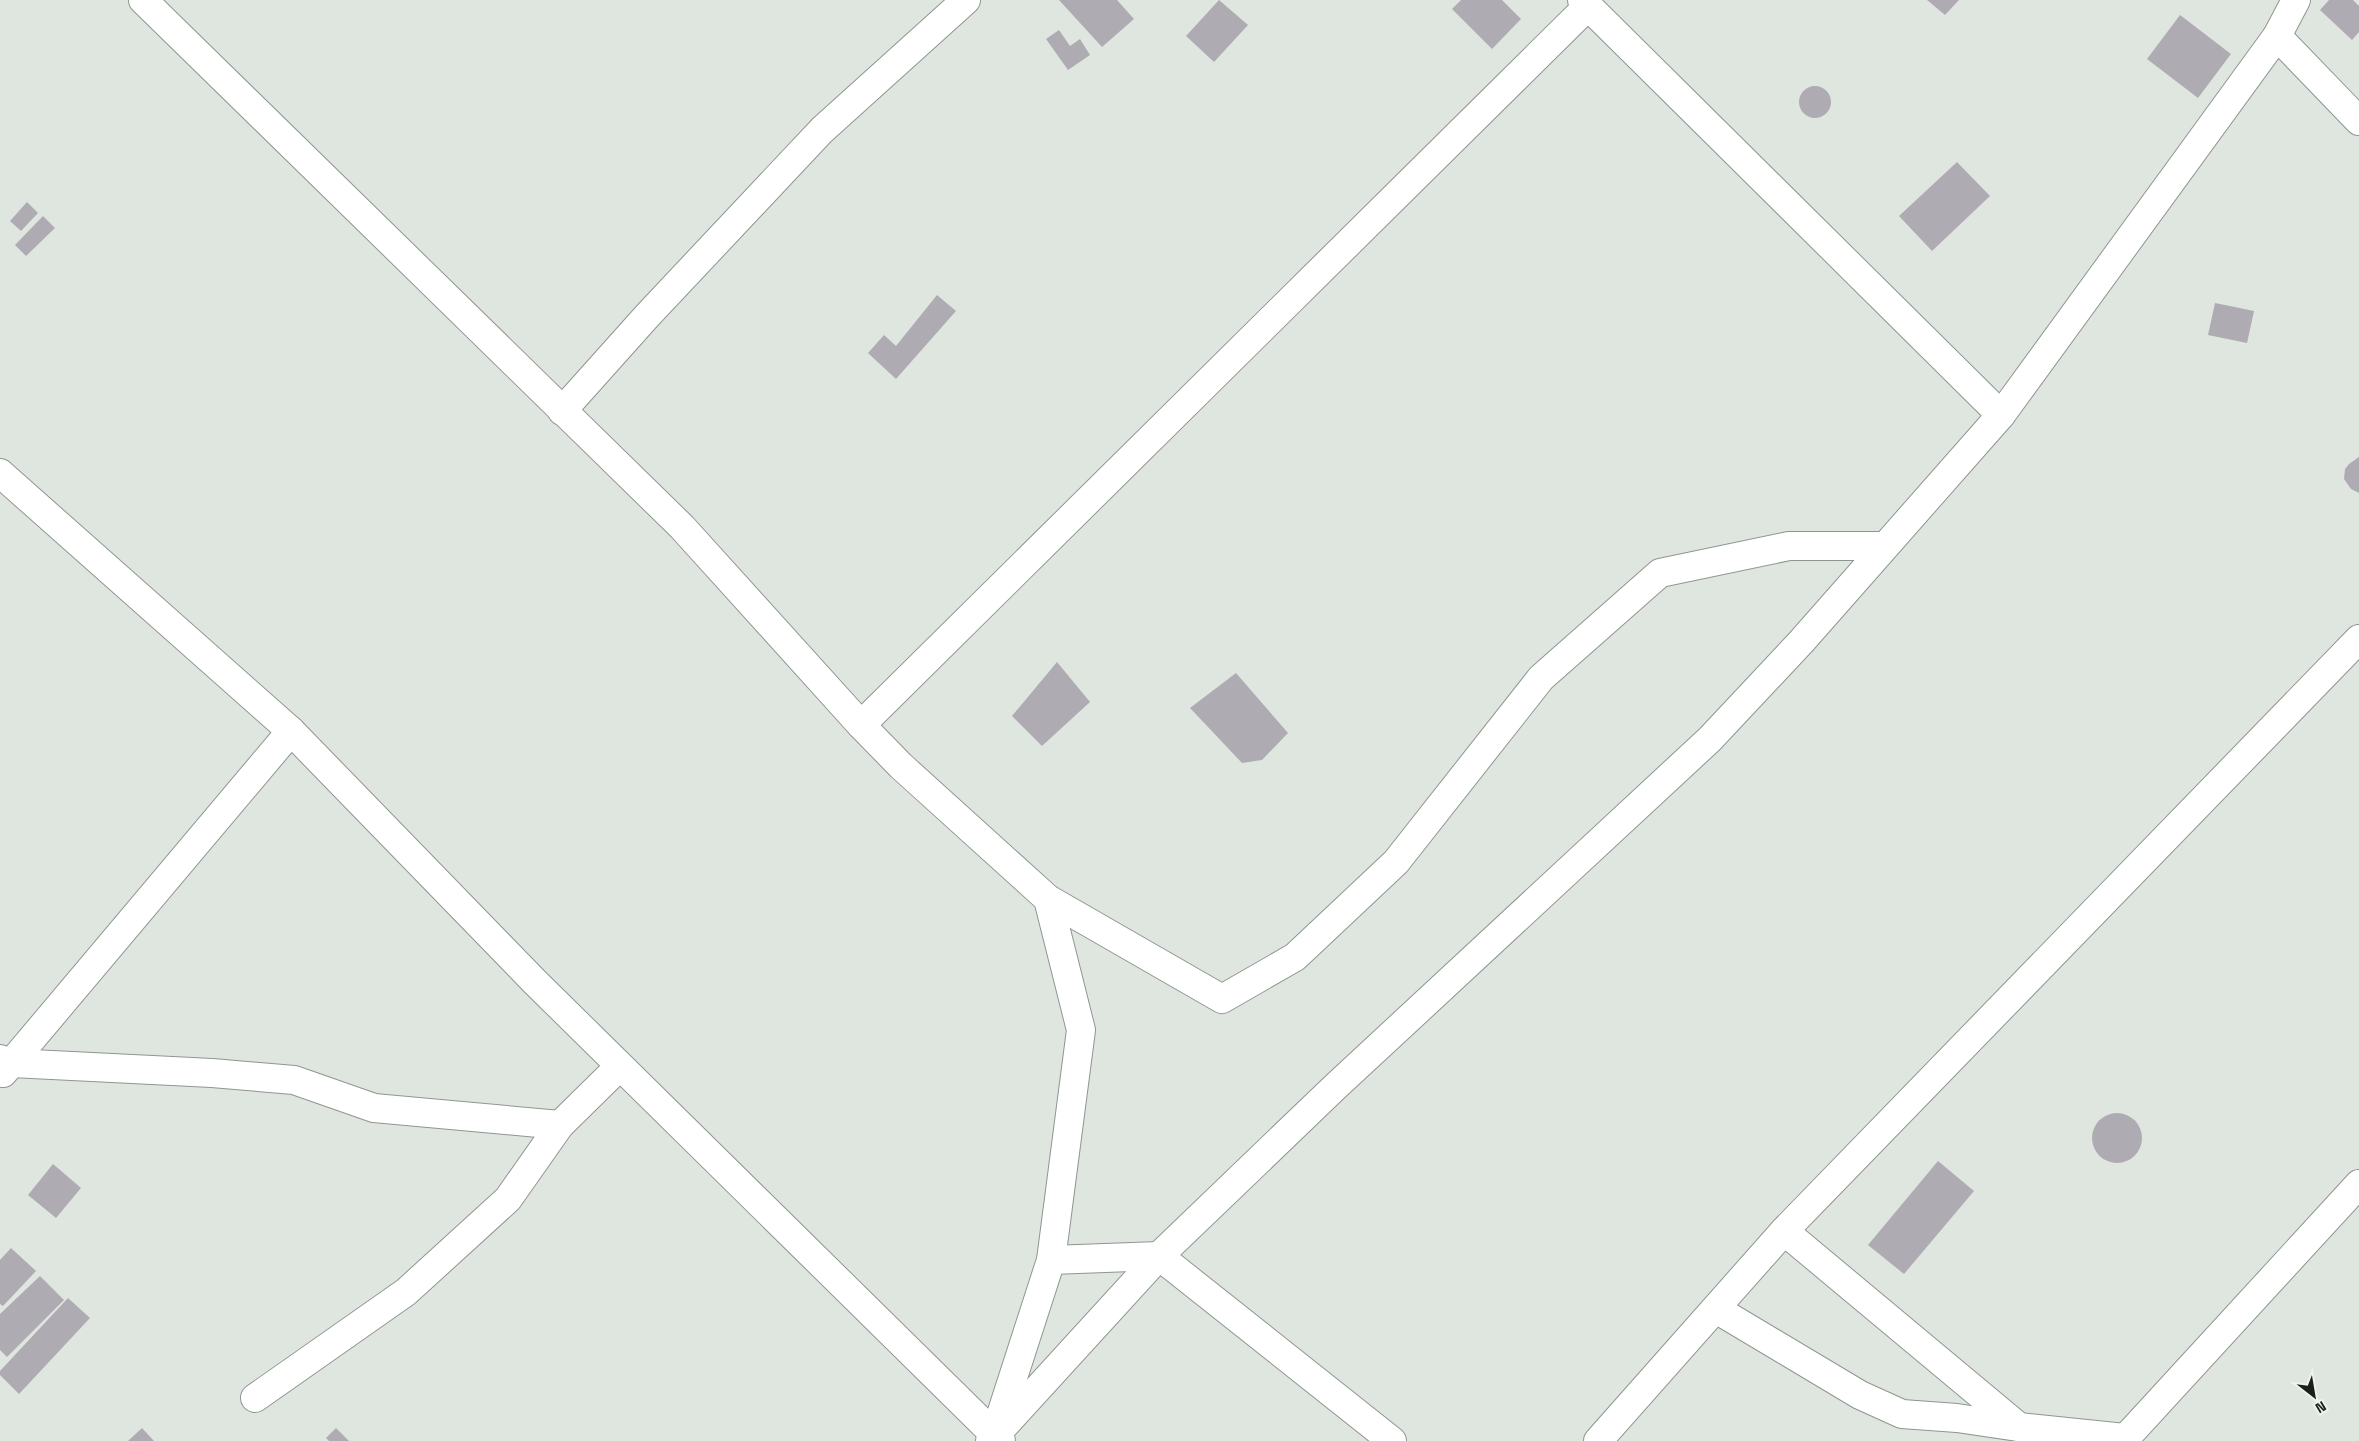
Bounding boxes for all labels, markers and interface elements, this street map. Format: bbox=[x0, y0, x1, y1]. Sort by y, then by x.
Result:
north arrow bbox=[2289, 1371, 2339, 1421]
text: N bbox=[2312, 1397, 2329, 1417]

